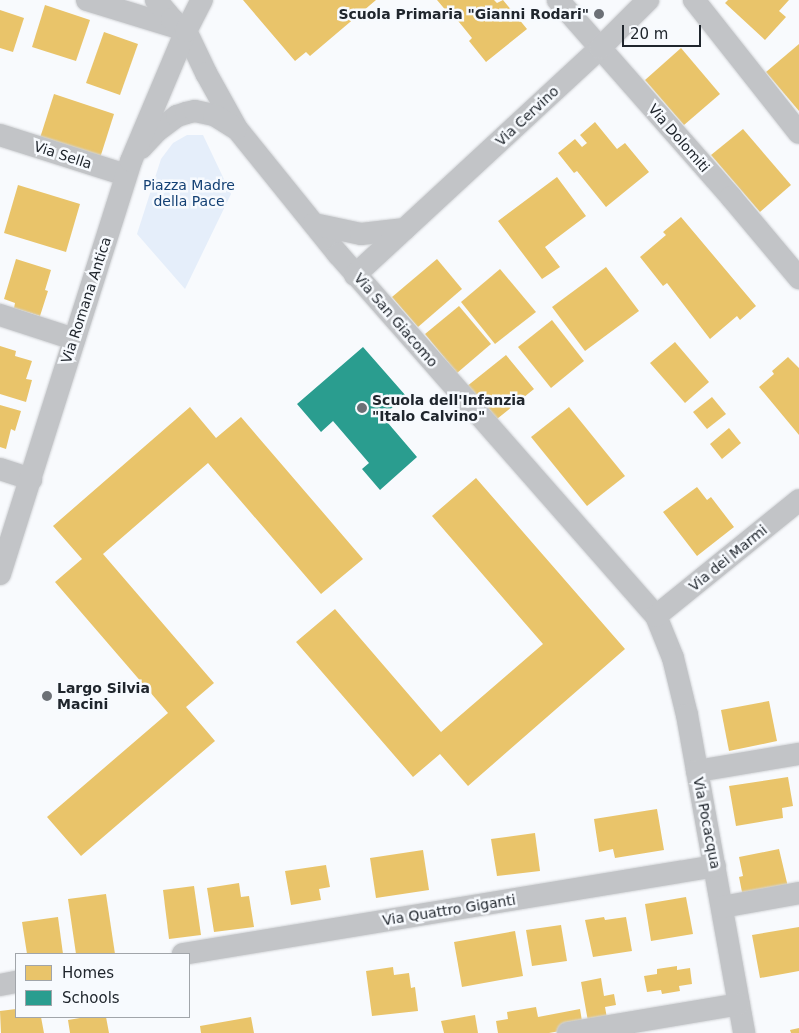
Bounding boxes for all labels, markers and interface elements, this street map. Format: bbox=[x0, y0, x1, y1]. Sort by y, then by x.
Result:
place label: Scuola Primaria "Gianni Rodari" bbox=[338, 6, 589, 22]
marker: Scuola Primaria "Gianni Rodari" bbox=[593, 8, 605, 20]
scale bar bbox=[624, 15, 703, 47]
text: 20 m bbox=[630, 25, 668, 43]
street label: Via Cervino bbox=[492, 83, 562, 149]
street label: Via Dolomiti bbox=[645, 100, 713, 176]
street label: Via Sella bbox=[32, 138, 94, 172]
park label: Piazza Madre della Pace bbox=[143, 177, 235, 210]
street label: Via Romana Antica bbox=[58, 235, 114, 365]
street label: Via San Giacomo bbox=[351, 270, 441, 370]
place label: Scuola dell'Infanzia "Italo Calvino" bbox=[372, 392, 526, 424]
marker: Scuola dell'Infanzia "Italo Calvino" bbox=[356, 402, 368, 414]
street label: Via dei Marmi bbox=[686, 521, 770, 595]
place label: Largo Silvia Macini bbox=[57, 680, 150, 712]
marker: Largo Silvia Macini bbox=[41, 690, 53, 702]
street label: Via Pocacqua bbox=[690, 776, 724, 870]
street label: Via Quattro Giganti bbox=[381, 891, 517, 929]
legend bbox=[15, 953, 190, 1018]
text: Homes bbox=[62, 964, 114, 982]
text: Schools bbox=[62, 989, 120, 1007]

